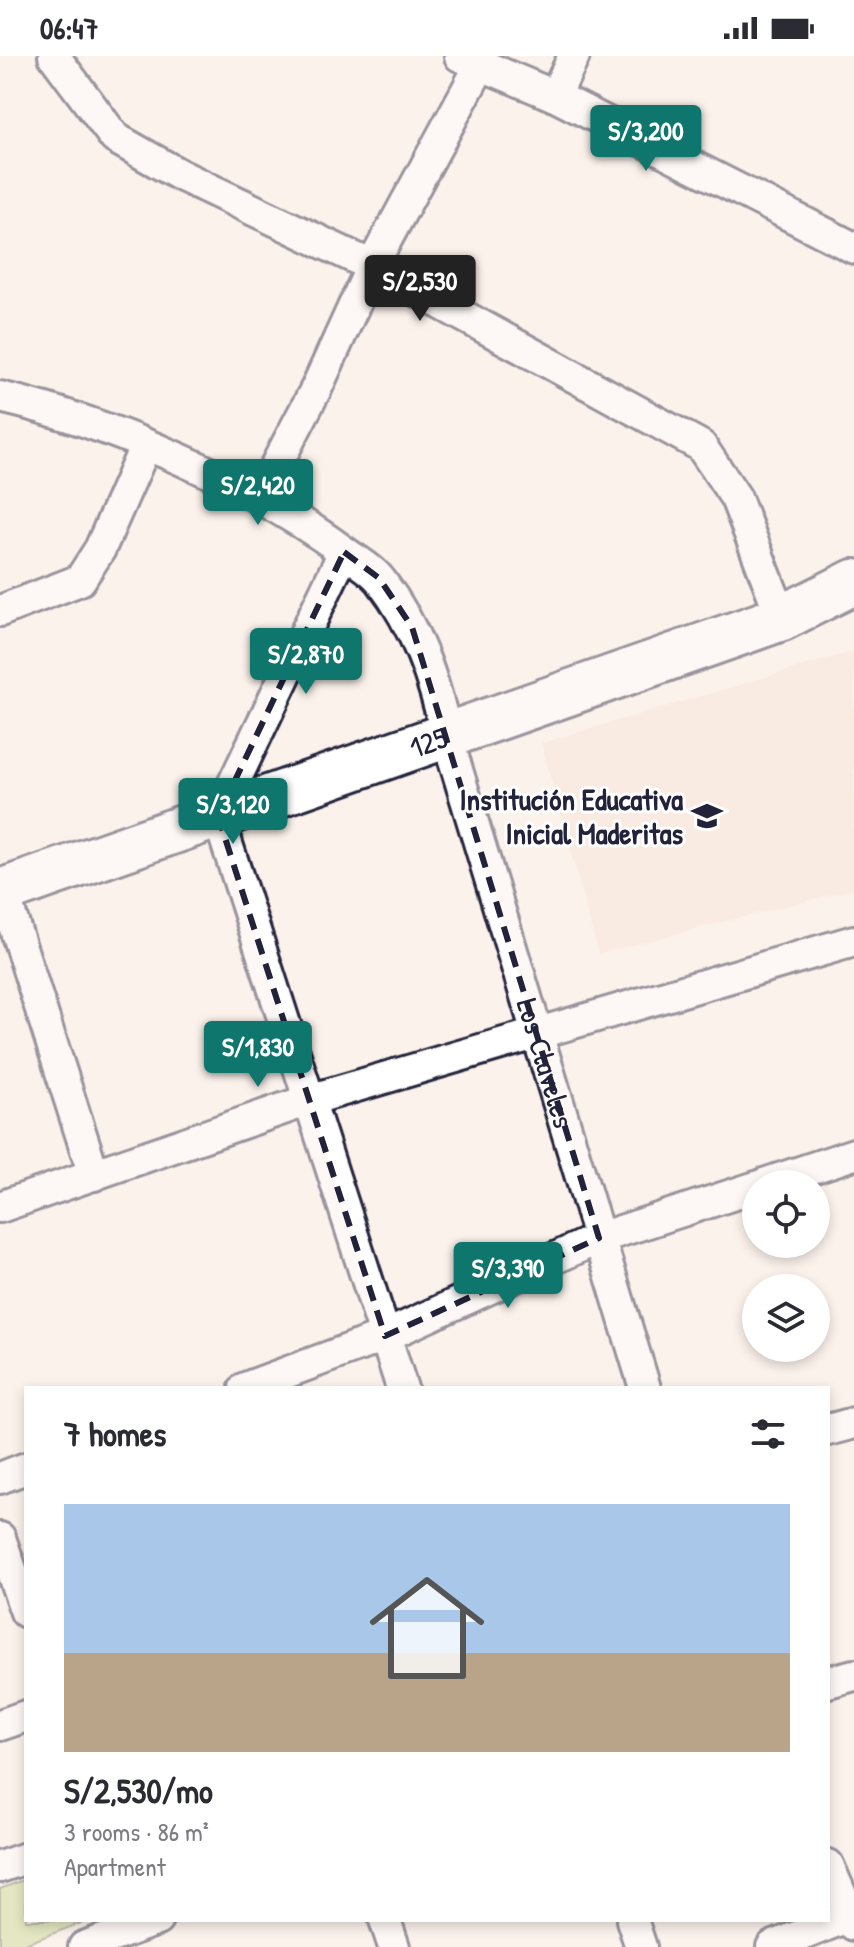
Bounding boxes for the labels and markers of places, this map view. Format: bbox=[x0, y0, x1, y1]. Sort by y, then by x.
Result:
pin: S/3,200 bbox=[572, 105, 720, 173]
pin: S/2,530 bbox=[346, 255, 494, 323]
pin: S/2,420 bbox=[184, 459, 332, 527]
pin: S/2,870 bbox=[232, 628, 380, 696]
pin: S/3,120 bbox=[159, 778, 307, 846]
place label: Institución Educativa Inicial Maderitas bbox=[459, 779, 683, 853]
school or university icon: Institución Educativa Inicial Maderitas bbox=[690, 799, 724, 833]
pin: S/1,830 bbox=[184, 1021, 332, 1089]
pin: S/3,390 bbox=[434, 1242, 582, 1310]

